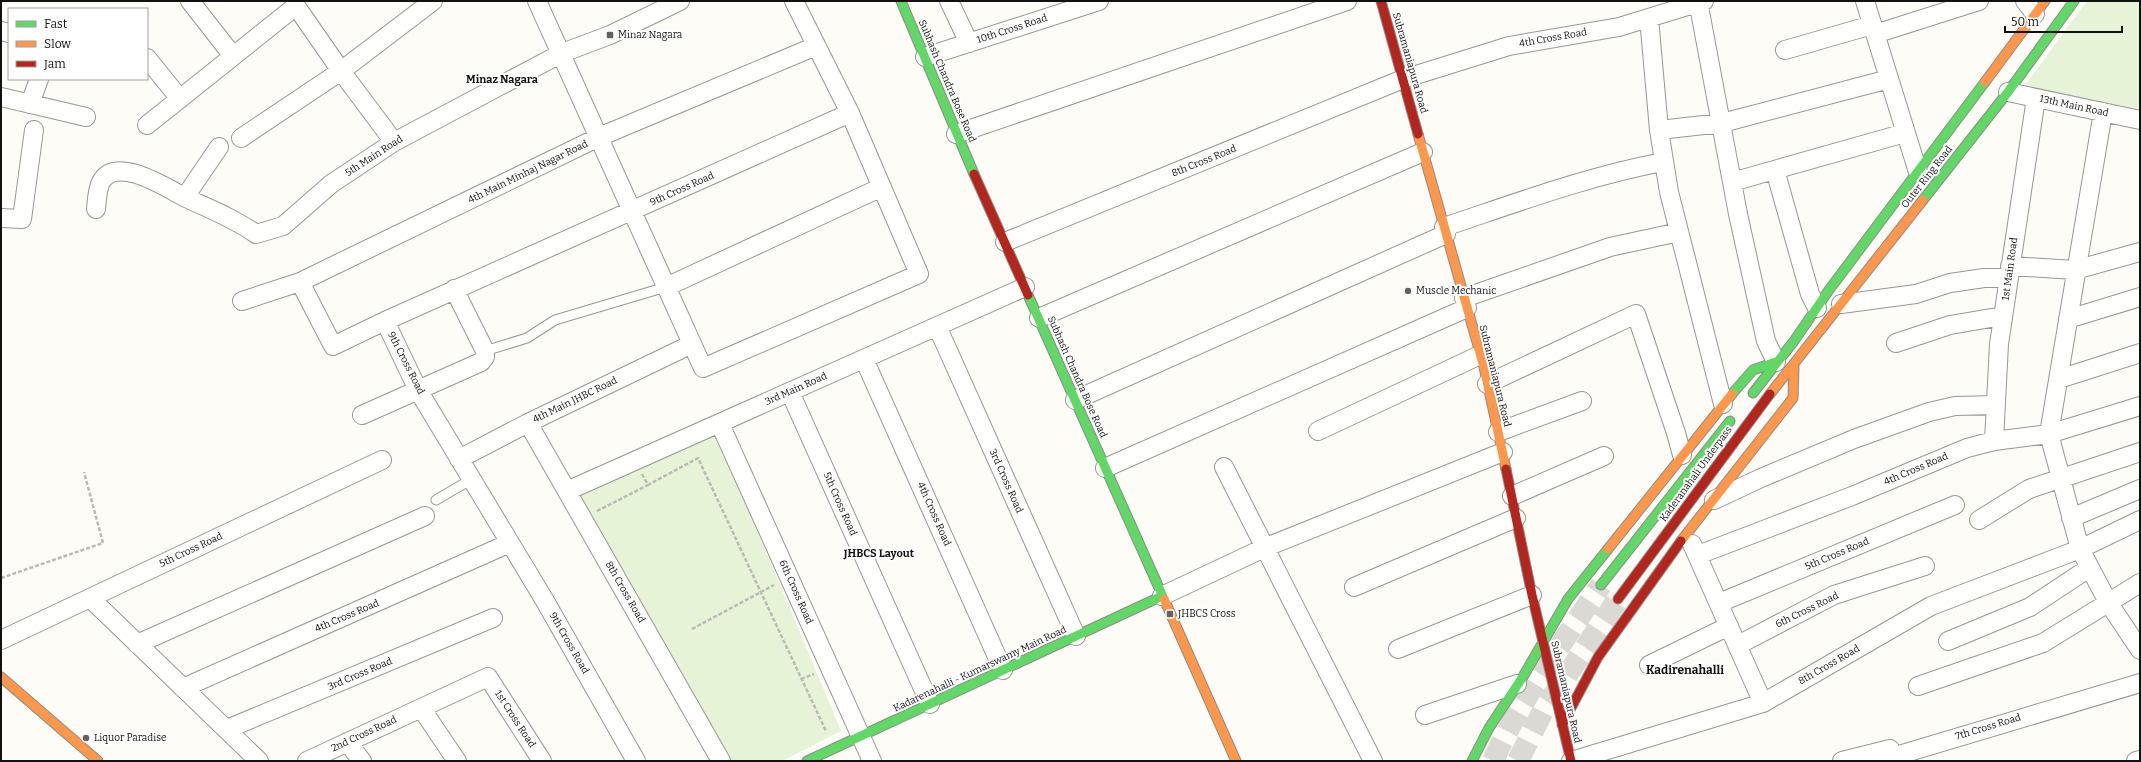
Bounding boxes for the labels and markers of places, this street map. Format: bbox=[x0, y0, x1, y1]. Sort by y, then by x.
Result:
place label: Minaz Nagara bbox=[618, 29, 683, 41]
marker: Minaz Nagara bbox=[605, 30, 615, 40]
place label: Muscle Mechanic bbox=[1416, 285, 1496, 297]
marker: Muscle Mechanic bbox=[1403, 286, 1413, 296]
place label: JHBCS Cross bbox=[1177, 608, 1236, 620]
marker: JHBCS Cross bbox=[1165, 609, 1175, 619]
place label: Liquor Paradise bbox=[94, 732, 166, 744]
marker: Liquor Paradise bbox=[81, 733, 91, 743]

